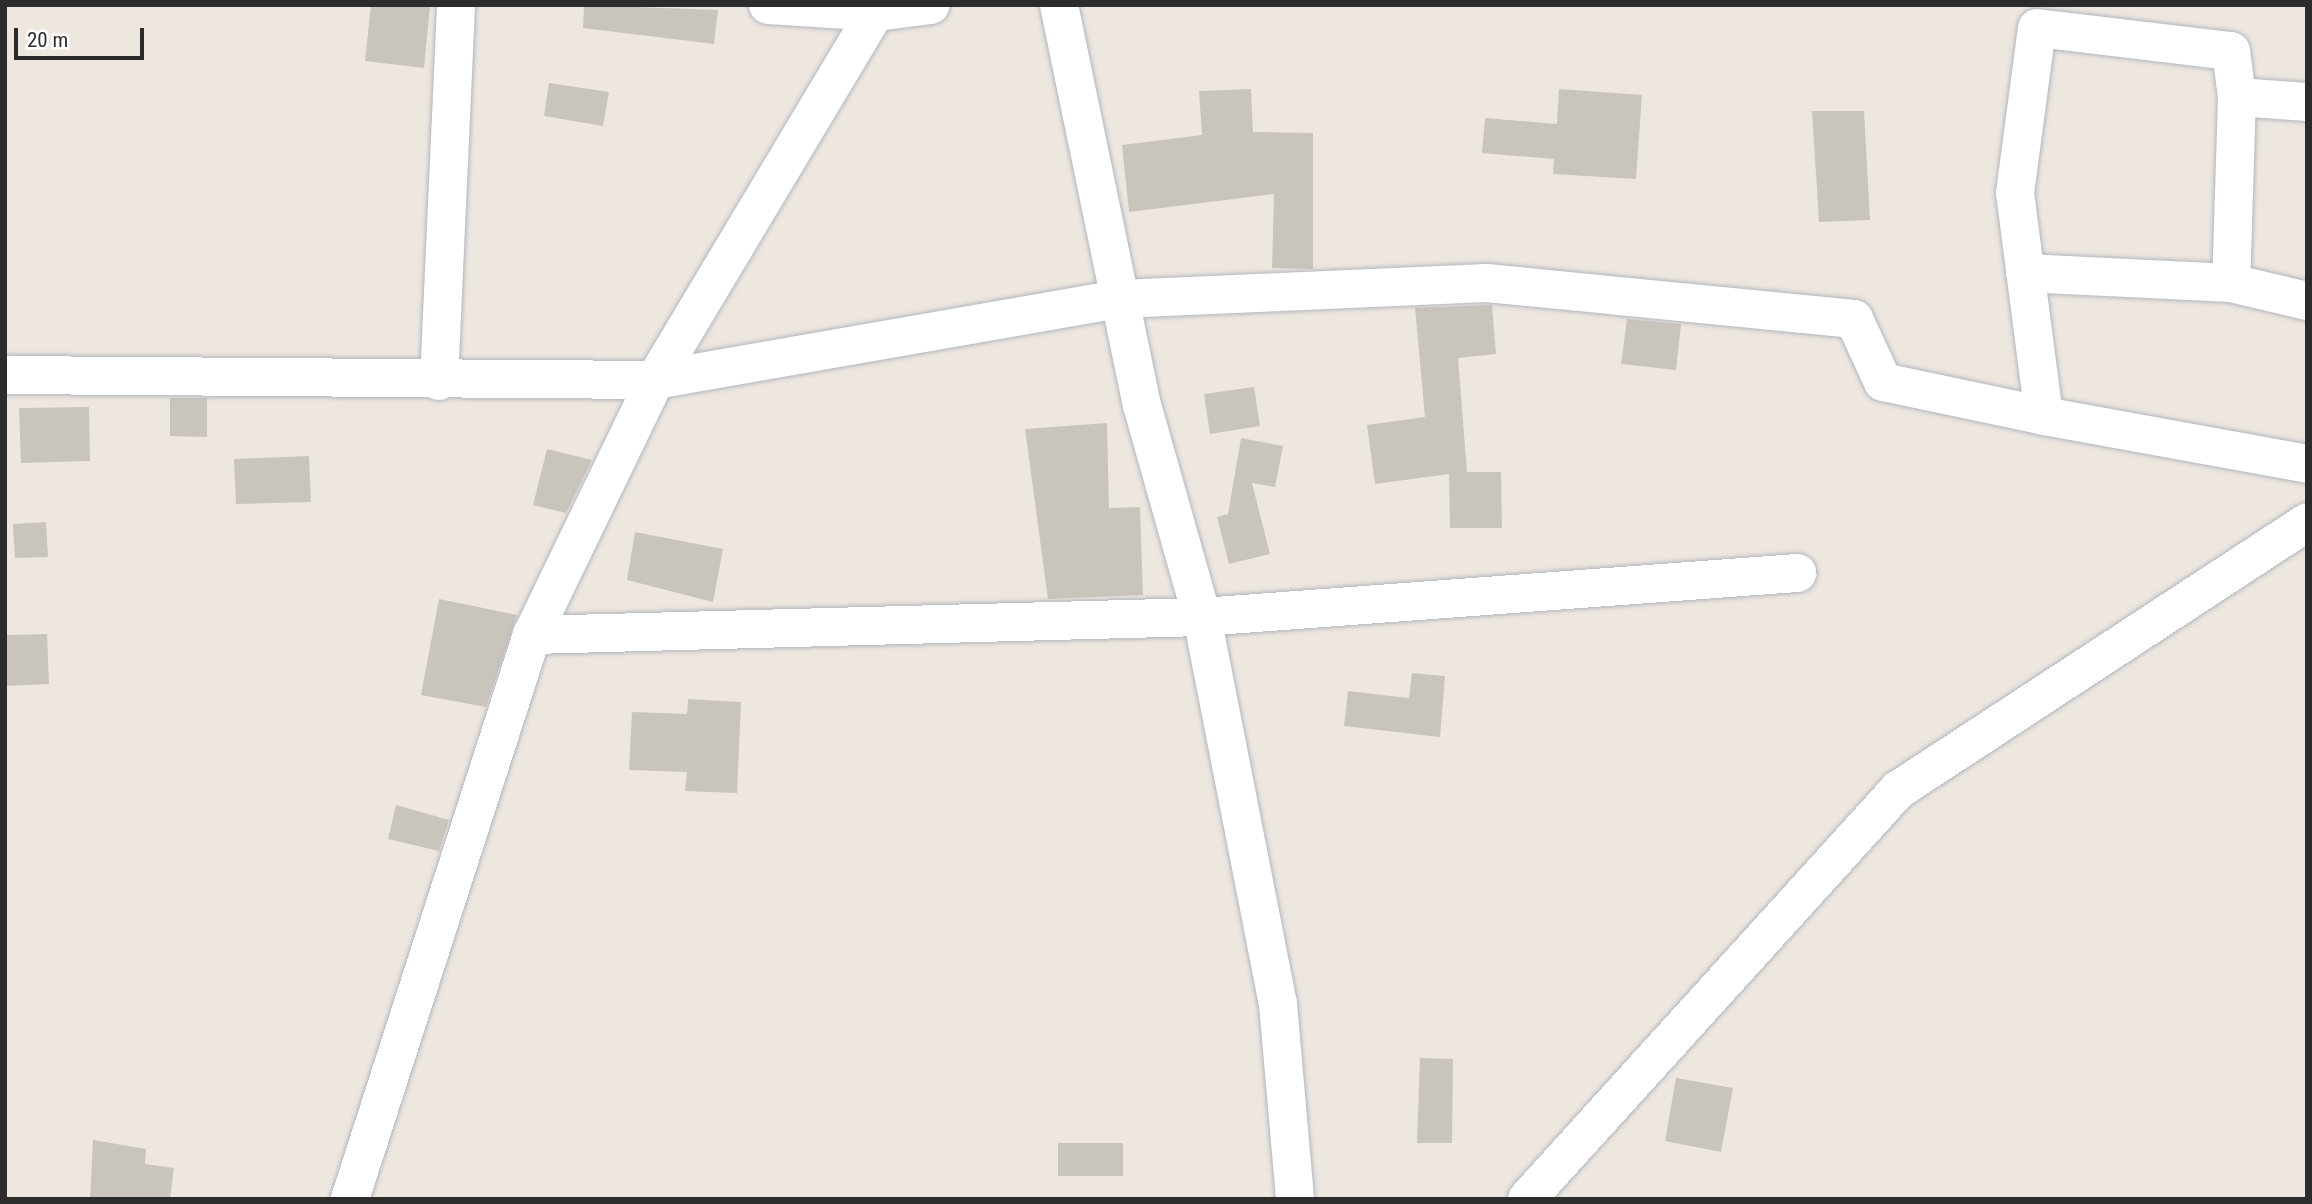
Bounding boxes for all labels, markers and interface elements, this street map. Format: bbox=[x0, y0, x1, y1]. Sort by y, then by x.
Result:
scale bar bbox=[18, 14, 147, 58]
text: 20 m bbox=[27, 28, 68, 52]

